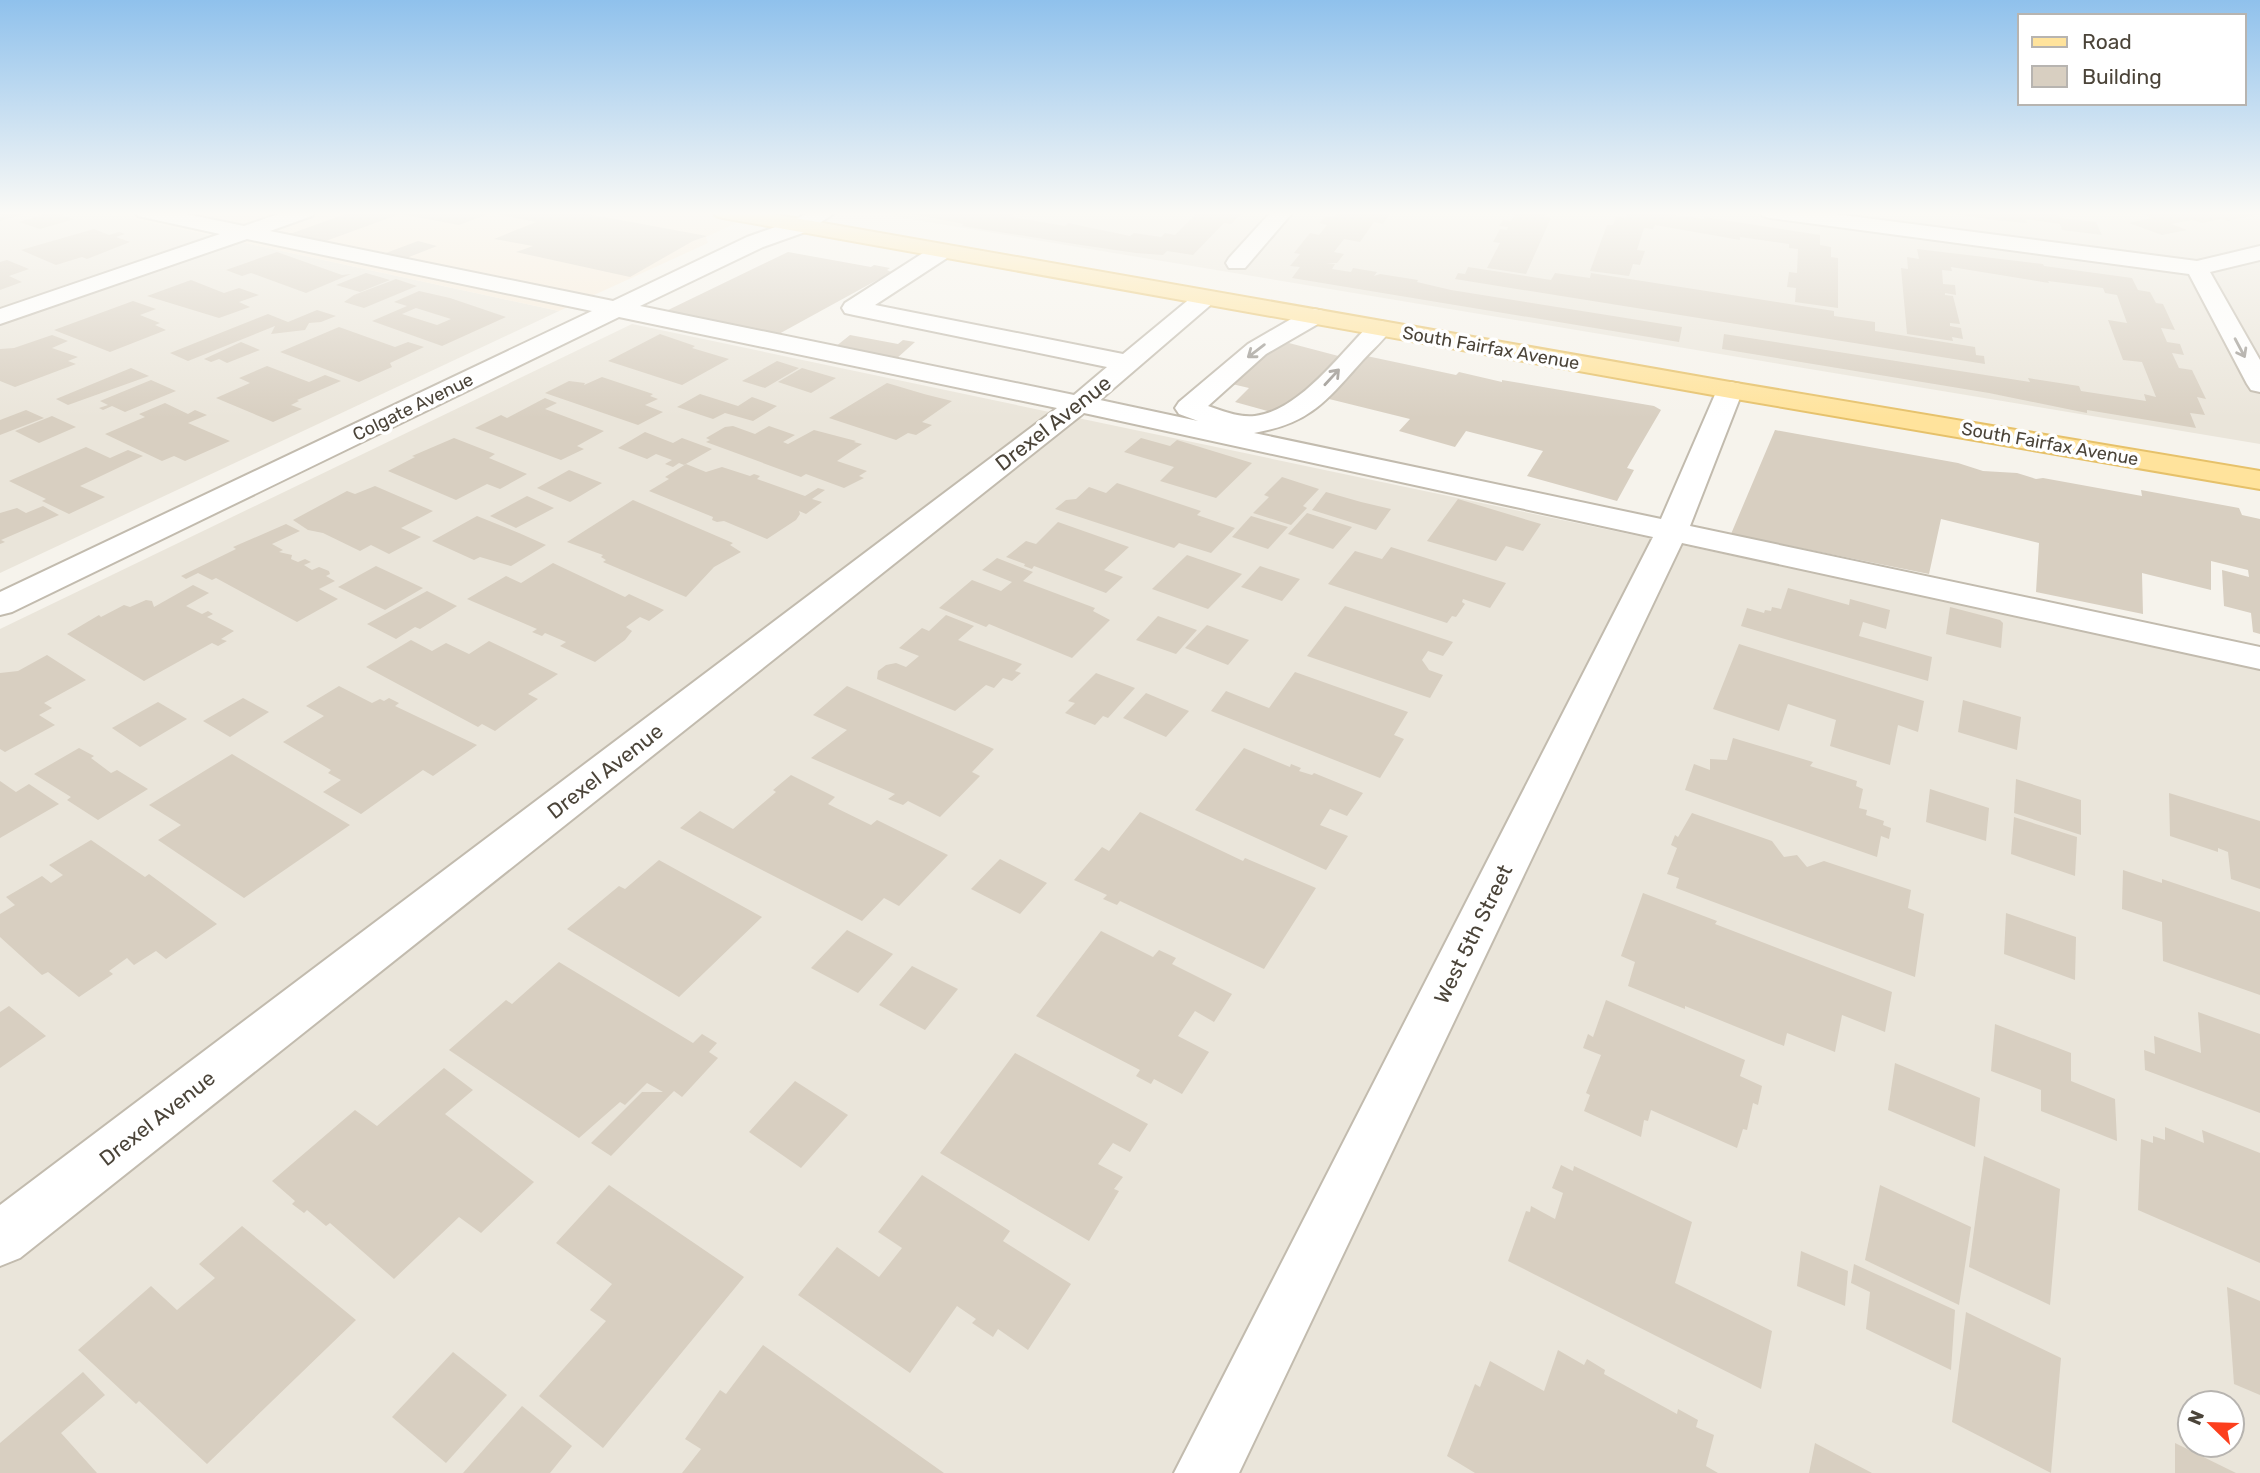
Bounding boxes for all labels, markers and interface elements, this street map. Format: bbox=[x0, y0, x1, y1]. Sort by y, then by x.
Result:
legend bbox=[2018, 14, 2246, 105]
text: Road bbox=[2082, 29, 2132, 54]
text: Building bbox=[2082, 64, 2162, 89]
street label: South Fairfax Avenue bbox=[1401, 322, 1581, 374]
one-way arrow bbox=[2234, 337, 2247, 358]
one-way arrow bbox=[1247, 344, 1266, 358]
street label: Colgate Avenue bbox=[349, 368, 477, 446]
one-way arrow bbox=[1324, 368, 1340, 386]
street label: Drexel Avenue bbox=[990, 370, 1116, 476]
street label: South Fairfax Avenue bbox=[1960, 418, 2140, 470]
street label: Drexel Avenue bbox=[542, 718, 668, 824]
street label: West 5th Street bbox=[1429, 860, 1517, 1008]
street label: Drexel Avenue bbox=[94, 1065, 220, 1171]
north arrow bbox=[2176, 1389, 2246, 1459]
text: N bbox=[2183, 1407, 2209, 1428]

